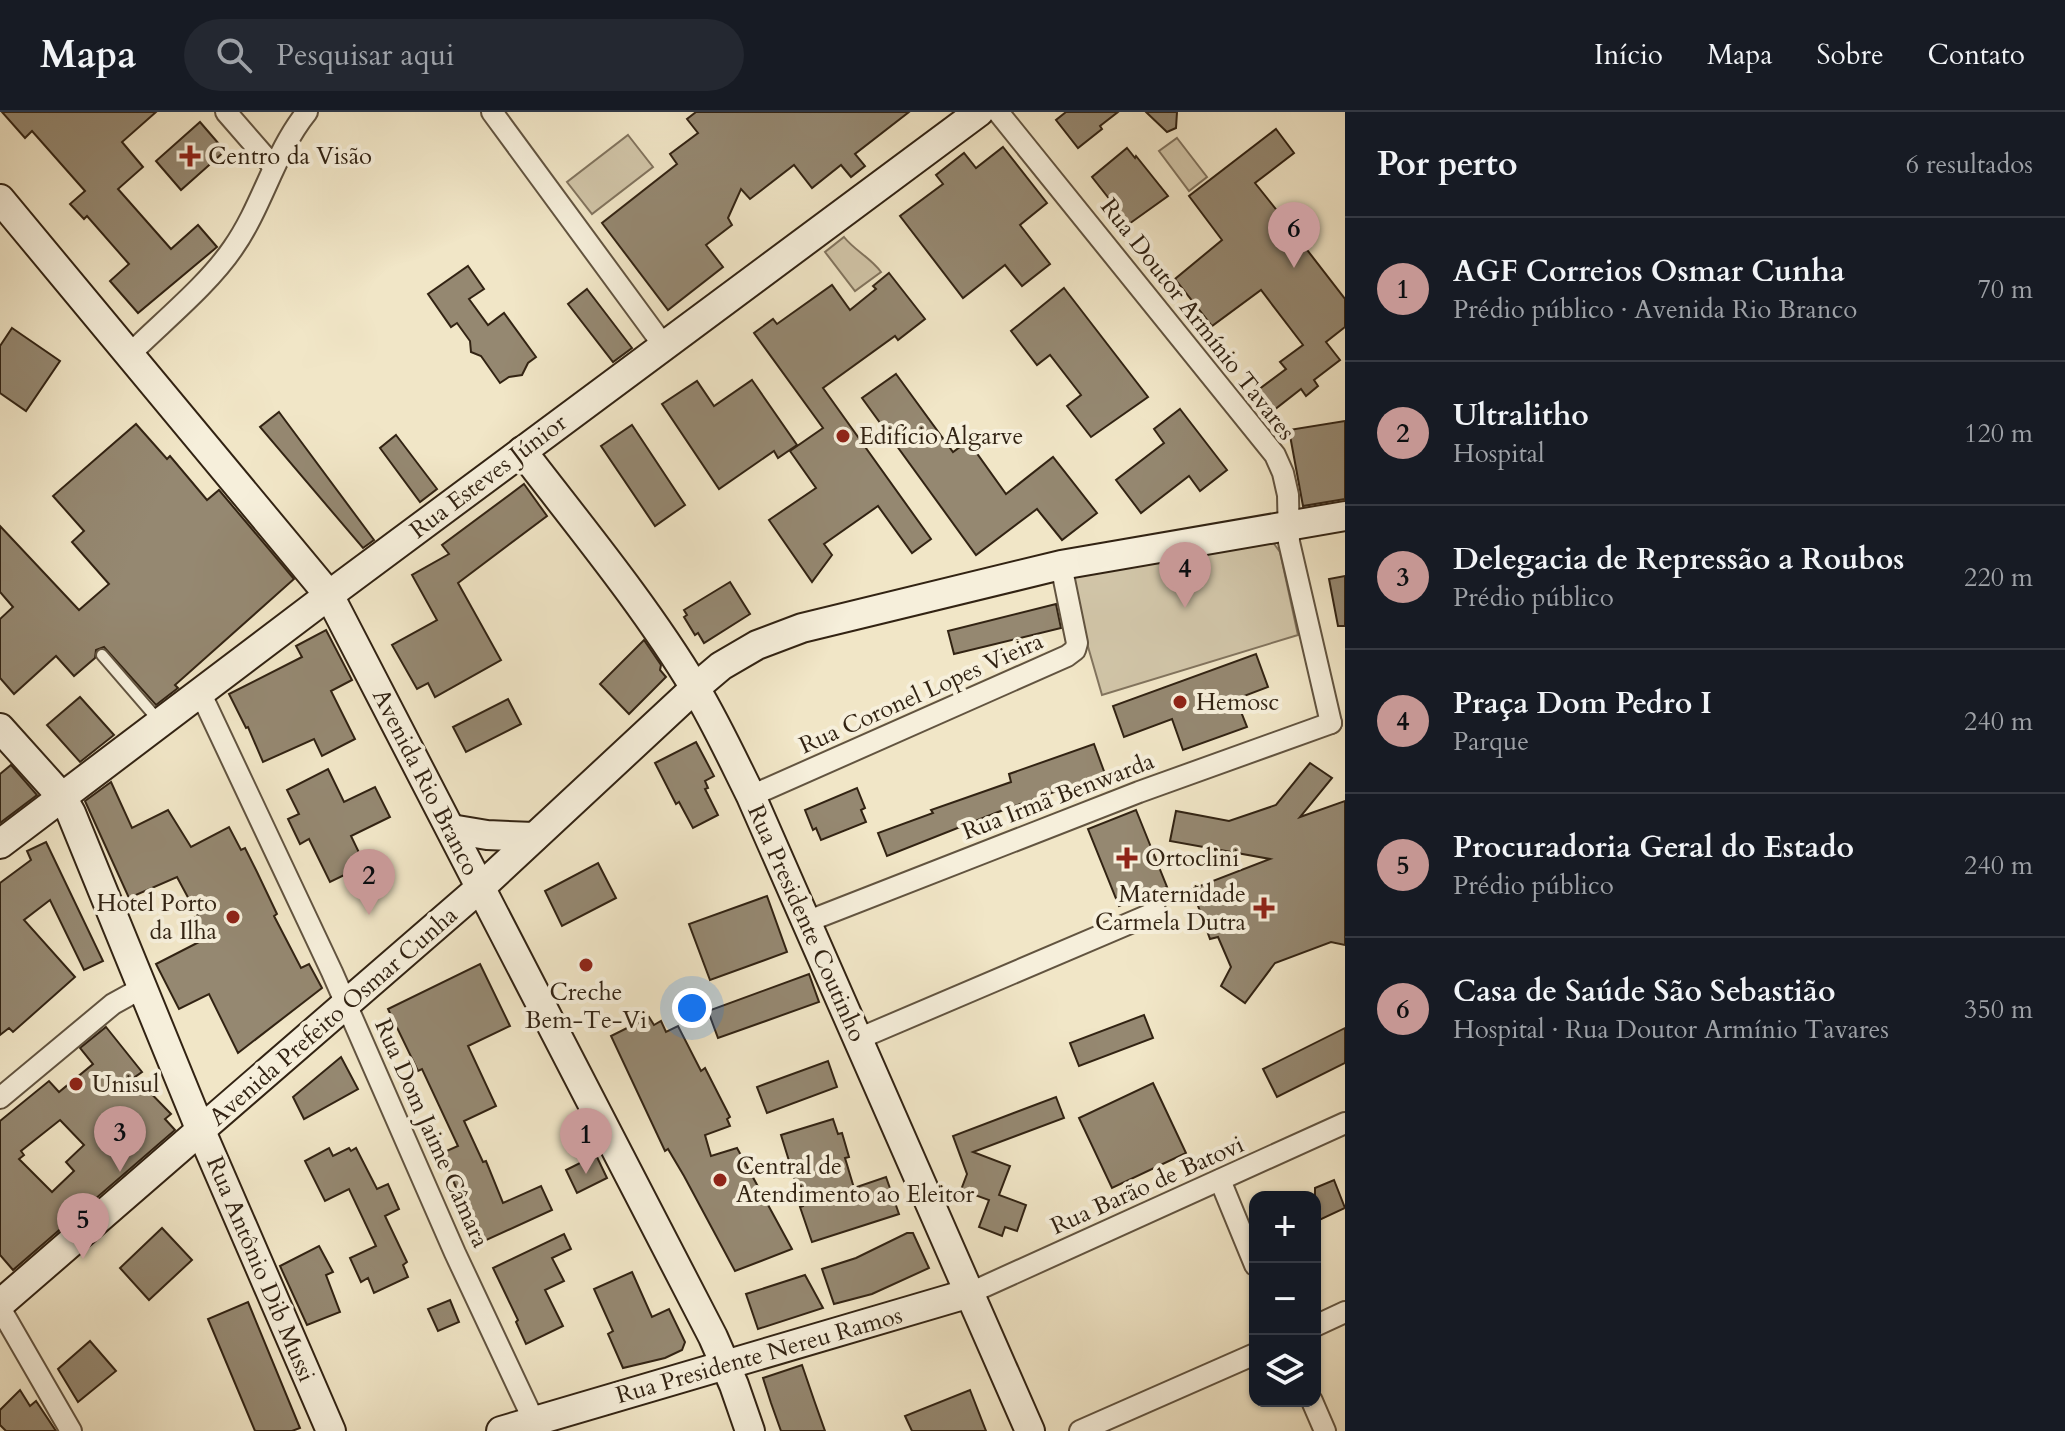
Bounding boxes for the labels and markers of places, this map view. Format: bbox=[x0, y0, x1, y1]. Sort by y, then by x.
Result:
place label: Centro da Visão bbox=[208, 140, 372, 173]
marker: Centro da Visão bbox=[179, 145, 201, 167]
pin: 6 bbox=[1268, 202, 1320, 268]
place label: Edifício Algarve bbox=[859, 420, 1023, 453]
marker: Edifício Algarve bbox=[834, 427, 852, 445]
pin: 4 bbox=[1159, 542, 1211, 608]
place label: Hemosc bbox=[1196, 686, 1279, 719]
marker: Hemosc bbox=[1171, 693, 1189, 711]
place label: Ortoclini bbox=[1145, 842, 1239, 875]
marker: Ortoclini bbox=[1116, 847, 1138, 869]
pin: 2 bbox=[343, 849, 395, 915]
place label: Maternidade Carmela Dutra bbox=[1095, 878, 1247, 939]
place label: Hotel Porto da Ilha bbox=[96, 887, 218, 948]
marker: Maternidade Carmela Dutra bbox=[1253, 897, 1275, 919]
marker: Hotel Porto da Ilha bbox=[224, 908, 242, 926]
marker: Creche Bem-Te-Vi bbox=[577, 956, 595, 974]
place label: Creche Bem-Te-Vi bbox=[525, 976, 647, 1037]
place label: Unisul bbox=[92, 1068, 159, 1101]
marker: Unisul bbox=[67, 1075, 85, 1093]
pin: 3 bbox=[94, 1106, 146, 1172]
pin: 1 bbox=[560, 1108, 612, 1174]
place label: Central de Atendimento ao Eleitor bbox=[736, 1150, 974, 1211]
marker: Central de Atendimento ao Eleitor bbox=[711, 1171, 729, 1189]
pin: 5 bbox=[57, 1193, 109, 1259]

